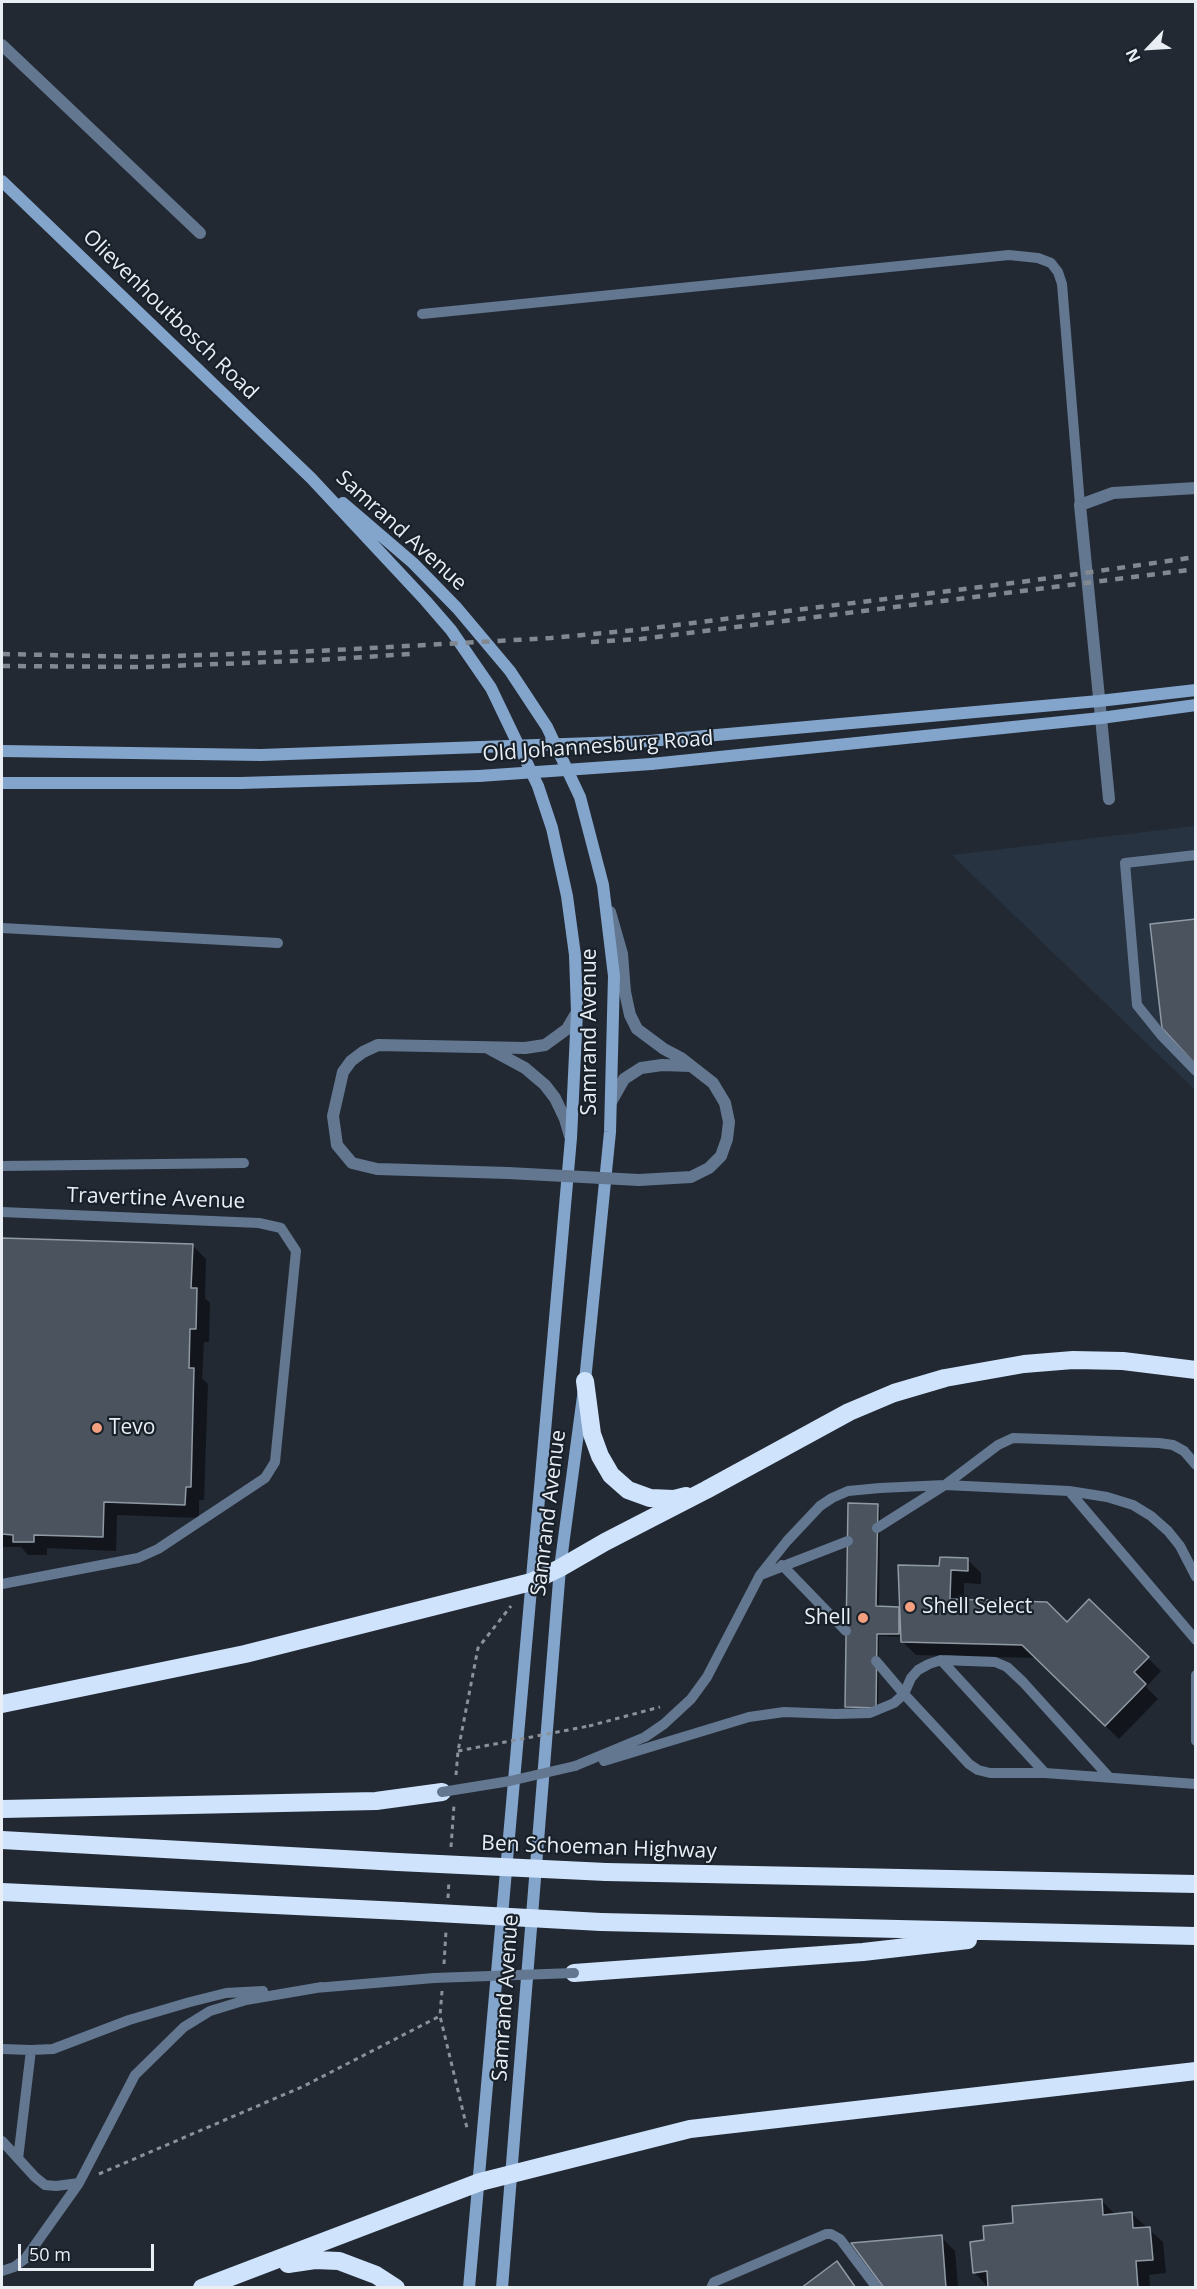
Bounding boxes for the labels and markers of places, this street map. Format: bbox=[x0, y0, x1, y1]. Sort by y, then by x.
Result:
place label: Tevo bbox=[109, 1415, 155, 1441]
marker: Tevo bbox=[90, 1421, 104, 1435]
place label: Shell Select bbox=[922, 1594, 1032, 1620]
marker: Shell Select bbox=[903, 1600, 917, 1614]
place label: Shell bbox=[804, 1605, 851, 1631]
marker: Shell bbox=[856, 1611, 870, 1625]

